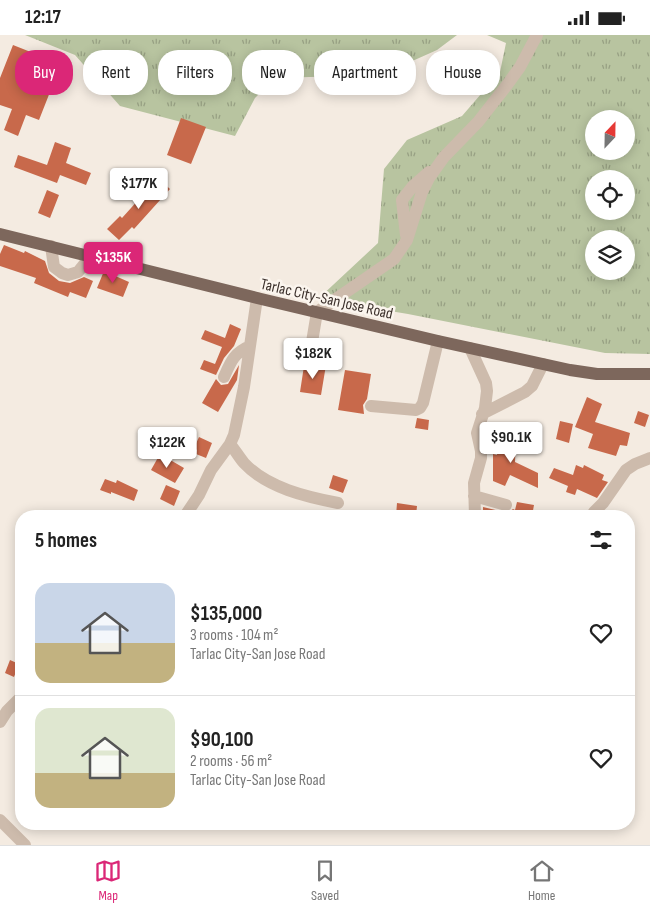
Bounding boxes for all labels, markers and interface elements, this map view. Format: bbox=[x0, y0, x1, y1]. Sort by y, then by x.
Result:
text: 12:17 bbox=[25, 6, 61, 29]
chip: Buy bbox=[15, 50, 73, 95]
chip: Rent bbox=[83, 50, 148, 95]
chip: Filters bbox=[158, 50, 232, 95]
chip: New bbox=[242, 50, 304, 95]
chip: Apartment bbox=[314, 50, 416, 95]
chip: House bbox=[426, 50, 500, 95]
north arrow bbox=[585, 110, 635, 160]
map controls bbox=[585, 110, 635, 280]
pin: $177K bbox=[104, 167, 174, 210]
button: locate bbox=[585, 170, 635, 220]
text: $177K bbox=[121, 174, 157, 193]
button: layers bbox=[585, 230, 635, 280]
pin: $135K bbox=[78, 241, 148, 284]
text: $135K bbox=[95, 248, 131, 267]
street label: Tarlac City-San Jose Road bbox=[259, 275, 395, 324]
pin: $182K bbox=[278, 337, 348, 380]
text: $182K bbox=[294, 344, 332, 363]
pin: $90.1K bbox=[470, 421, 552, 464]
pin: $122K bbox=[132, 427, 202, 469]
text: $90.1K bbox=[490, 428, 532, 447]
text: $122K bbox=[149, 433, 185, 452]
icon: filters bbox=[587, 526, 615, 554]
text: 5 homes bbox=[35, 528, 97, 553]
text: $135,000 bbox=[190, 601, 262, 626]
icon: home bbox=[75, 603, 135, 663]
icon: heart bbox=[587, 619, 615, 647]
text: 3 rooms · 104 m² bbox=[190, 626, 278, 645]
text: Tarlac City-San Jose Road bbox=[190, 645, 325, 664]
text: $90,100 bbox=[190, 727, 254, 752]
icon: home bbox=[75, 728, 135, 788]
icon: heart bbox=[587, 744, 615, 772]
text: 2 rooms · 56 m² bbox=[190, 752, 272, 771]
text: Tarlac City-San Jose Road bbox=[190, 771, 325, 790]
tab: Map bbox=[94, 857, 122, 904]
tab: Saved bbox=[311, 857, 339, 904]
tab: Home bbox=[528, 857, 556, 904]

